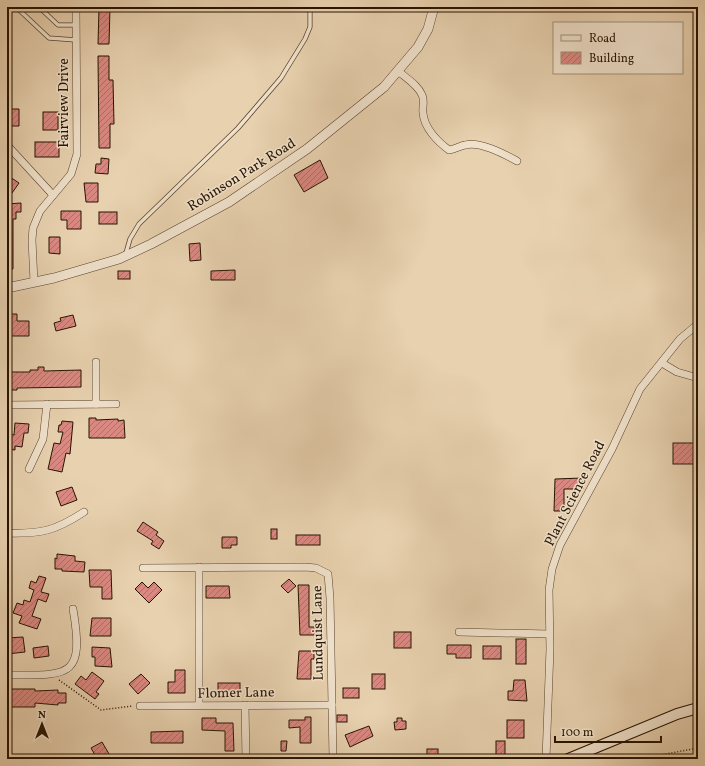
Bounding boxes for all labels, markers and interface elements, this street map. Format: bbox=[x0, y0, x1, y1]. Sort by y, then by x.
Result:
legend bbox=[553, 22, 683, 74]
text: Road bbox=[589, 31, 616, 47]
text: Building bbox=[589, 51, 634, 67]
street label: Fairview Drive bbox=[55, 58, 74, 148]
street label: Robinson Park Road bbox=[184, 134, 300, 216]
street label: Plant Science Road bbox=[541, 438, 610, 550]
street label: Lundquist Lane bbox=[308, 585, 329, 681]
street label: Flomer Lane bbox=[197, 683, 275, 704]
north arrow bbox=[22, 704, 62, 744]
text: N bbox=[38, 708, 46, 723]
scale bar bbox=[555, 718, 661, 744]
text: 100 m bbox=[561, 725, 594, 741]

